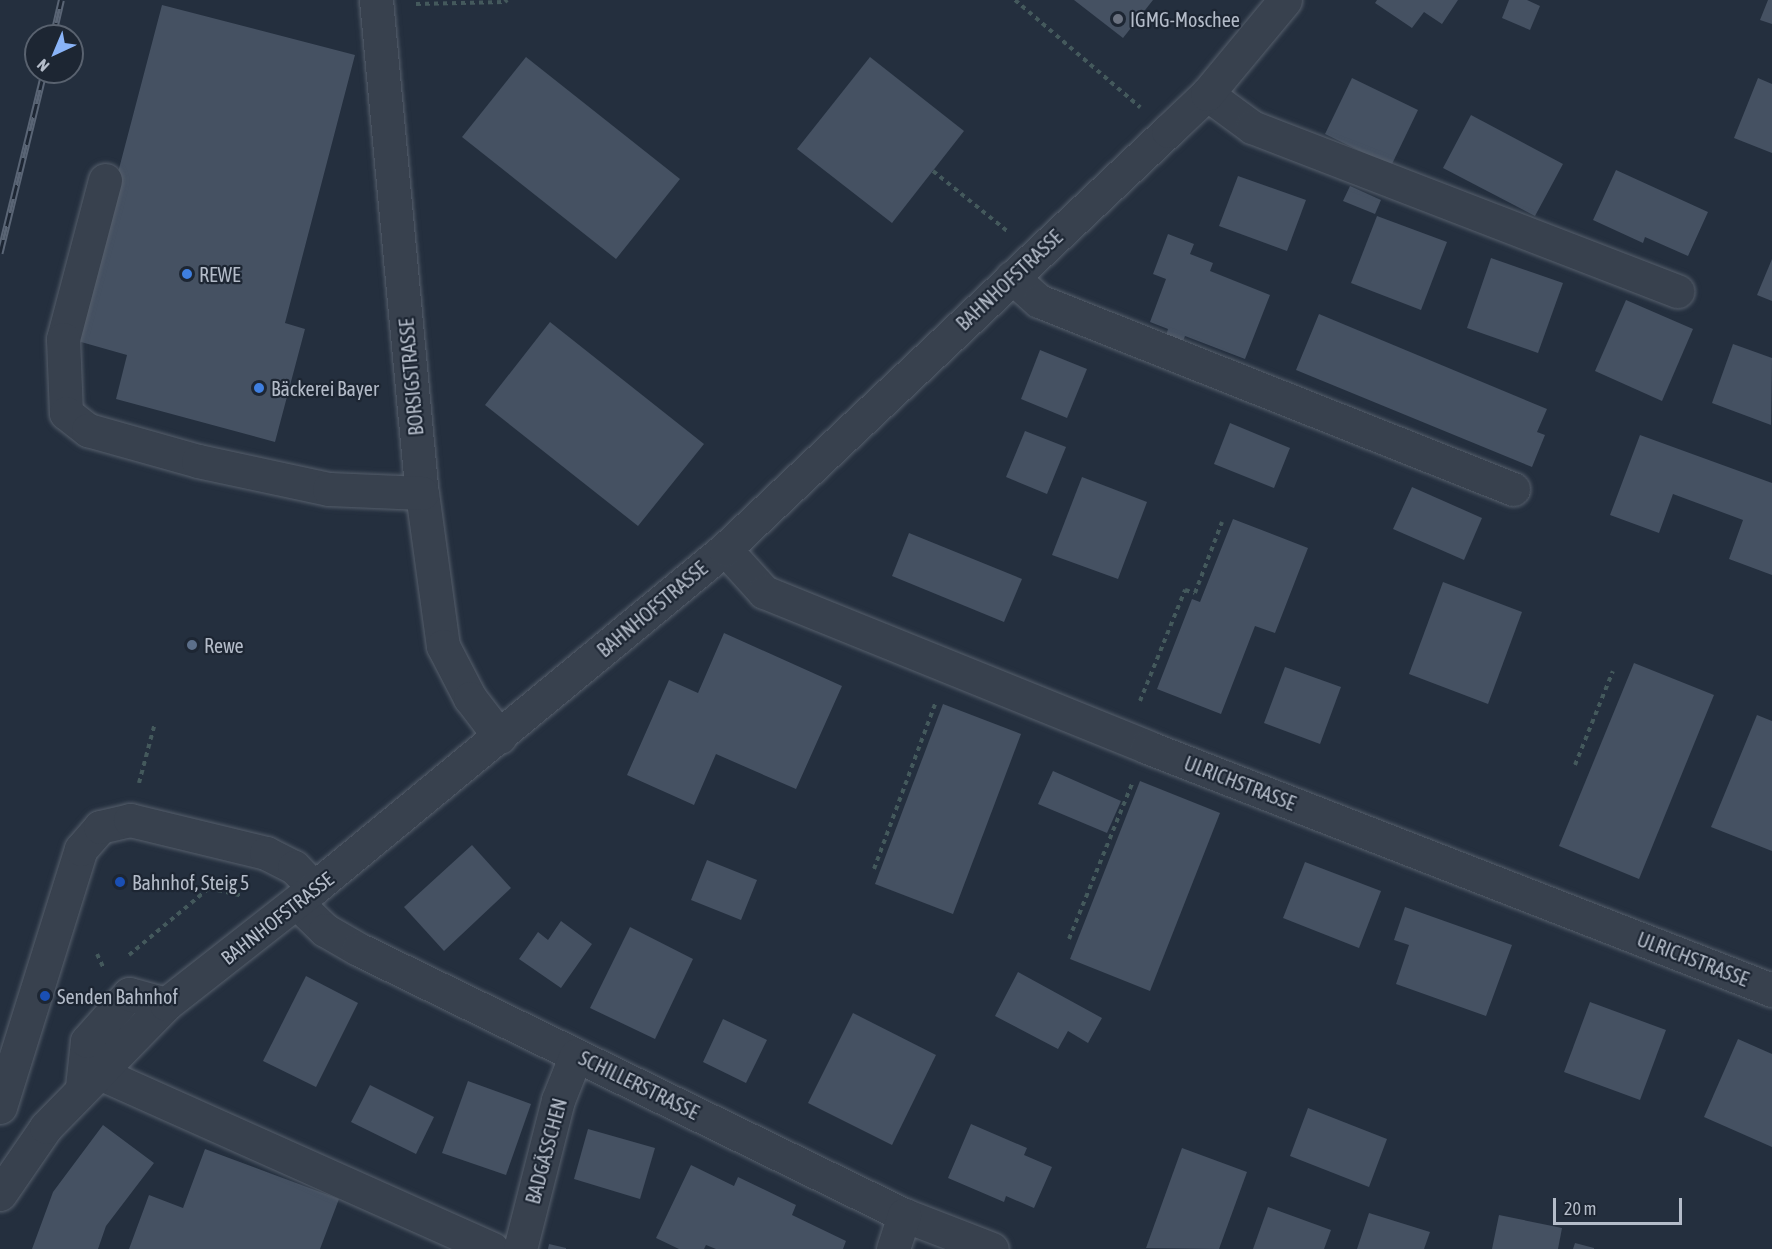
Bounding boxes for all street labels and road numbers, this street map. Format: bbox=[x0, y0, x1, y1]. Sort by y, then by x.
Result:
street label: BAHNHOFSTRASSE bbox=[951, 225, 1067, 335]
street label: BORSIGSTRASSE bbox=[394, 317, 428, 437]
street label: BAHNHOFSTRASSE bbox=[592, 556, 712, 662]
street label: ULRICHSTRASSE bbox=[1181, 751, 1299, 815]
street label: BAHNHOFSTRASSE bbox=[216, 867, 338, 969]
street label: ULRICHSTRASSE bbox=[1634, 927, 1752, 991]
street label: SCHILLERSTRASSE bbox=[575, 1046, 703, 1124]
street label: BADGÄSSCHEN bbox=[520, 1095, 572, 1207]

